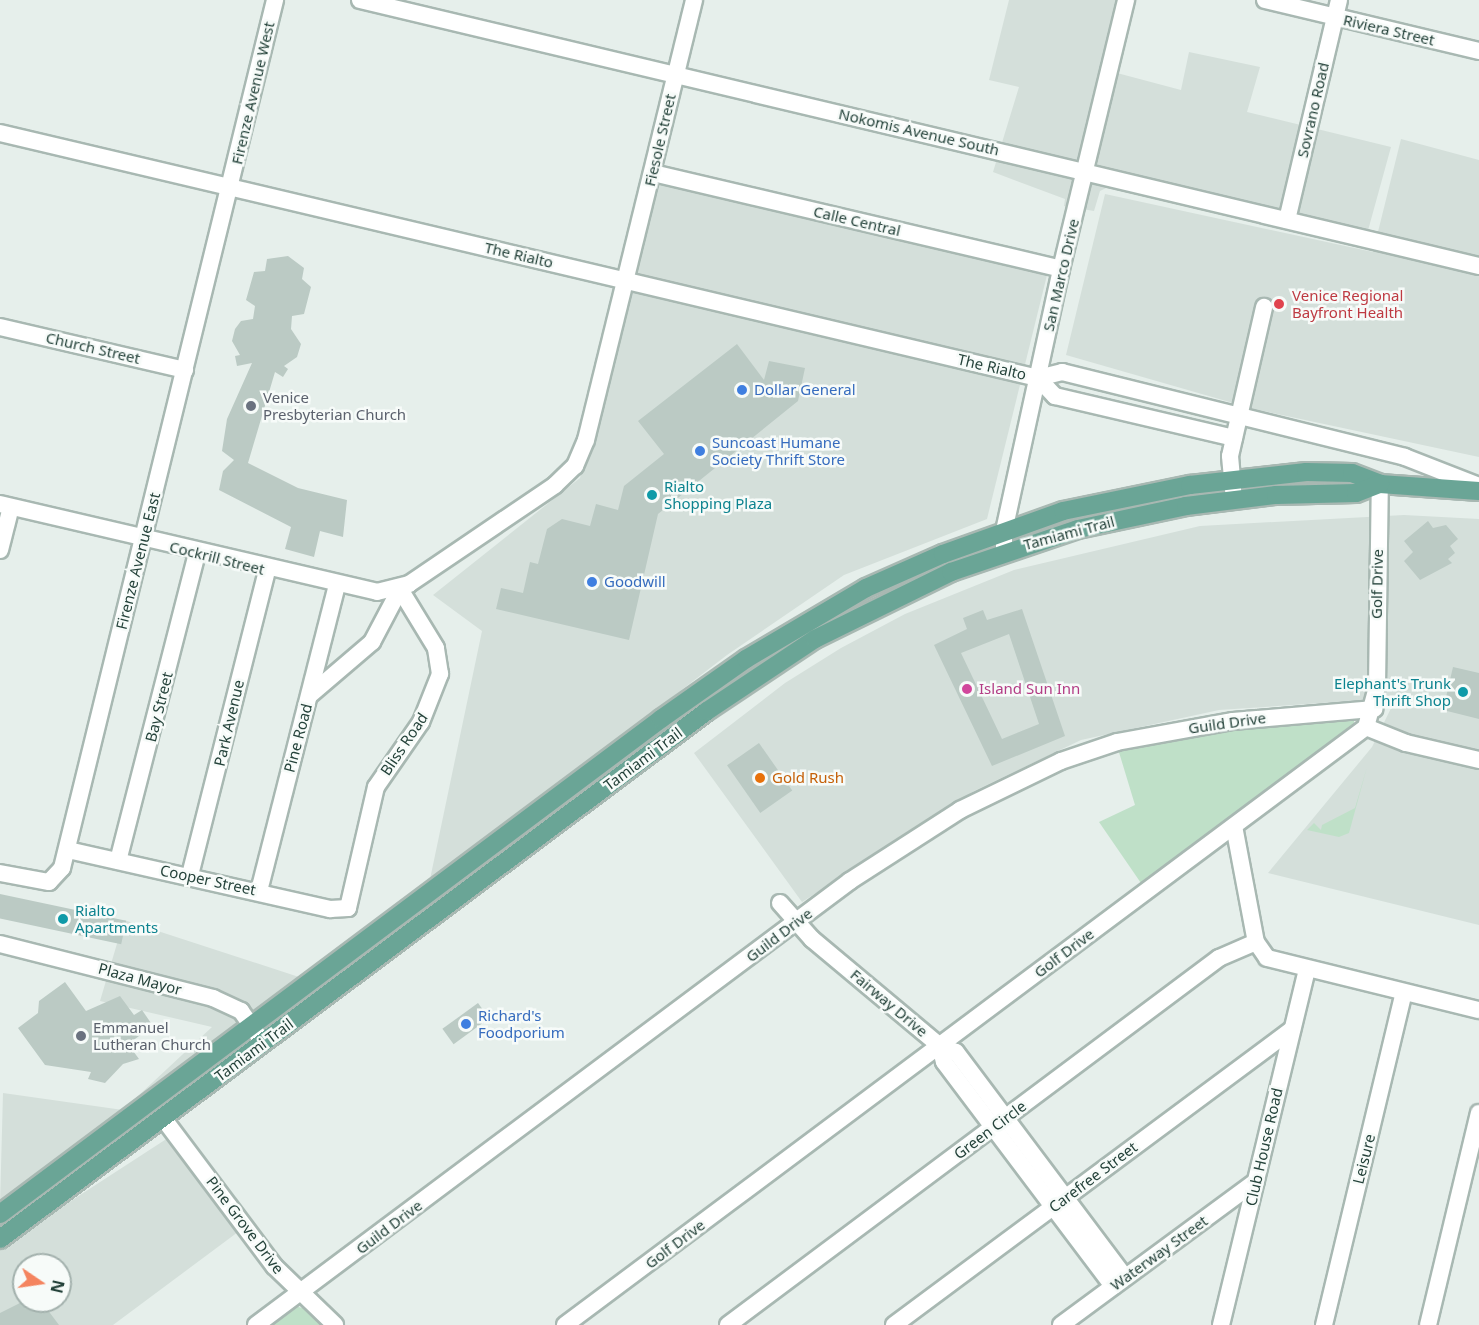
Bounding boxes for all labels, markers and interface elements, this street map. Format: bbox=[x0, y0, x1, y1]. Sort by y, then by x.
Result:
street label: Riviera Street bbox=[1342, 11, 1436, 49]
street label: Firenze Avenue West bbox=[228, 20, 278, 166]
street label: Sovrano Road bbox=[1293, 61, 1333, 159]
street label: Fiesole Street bbox=[641, 92, 679, 188]
street label: Nokomis Avenue South bbox=[837, 105, 1001, 159]
street label: Calle Central bbox=[812, 202, 902, 240]
street label: San Marco Drive bbox=[1039, 217, 1083, 333]
street label: The Rialto bbox=[483, 238, 555, 272]
place label: Venice Regional Bayfront Health bbox=[1292, 286, 1403, 321]
marker: Venice Regional Bayfront Health bbox=[1270, 295, 1288, 313]
street label: Church Street bbox=[44, 328, 142, 368]
street label: The Rialto bbox=[956, 350, 1028, 384]
place label: Dollar General bbox=[754, 381, 856, 399]
marker: Dollar General bbox=[735, 383, 749, 397]
place label: Venice Presbyterian Church bbox=[263, 388, 406, 423]
marker: Venice Presbyterian Church bbox=[244, 399, 258, 413]
place label: Suncoast Humane Society Thrift Store bbox=[712, 433, 845, 468]
marker: Suncoast Humane Society Thrift Store bbox=[693, 444, 707, 458]
place label: Rialto Shopping Plaza bbox=[664, 477, 772, 512]
marker: Rialto Shopping Plaza bbox=[645, 488, 659, 502]
street label: Firenze Avenue East bbox=[112, 491, 164, 631]
street label: Tamiami Trail bbox=[1022, 512, 1116, 554]
street label: Cockrill Street bbox=[168, 537, 266, 579]
street label: Golf Drive bbox=[1367, 549, 1387, 619]
place label: Goodwill bbox=[604, 573, 666, 591]
marker: Goodwill bbox=[585, 575, 599, 589]
street label: Bay Street bbox=[142, 670, 176, 744]
place label: Elephant's Trunk Thrift Shop bbox=[1334, 674, 1451, 709]
street label: Park Avenue bbox=[210, 678, 248, 768]
place label: Island Sun Inn bbox=[979, 680, 1080, 698]
marker: Island Sun Inn bbox=[960, 682, 974, 696]
marker: Elephant's Trunk Thrift Shop bbox=[1456, 685, 1470, 699]
street label: Pine Road bbox=[280, 702, 316, 774]
street label: Bliss Road bbox=[376, 709, 432, 779]
street label: Guild Drive bbox=[1187, 709, 1267, 737]
street label: Tamiami Trail bbox=[600, 724, 686, 794]
place label: Gold Rush bbox=[772, 769, 844, 787]
marker: Gold Rush bbox=[753, 771, 767, 785]
street label: Cooper Street bbox=[159, 861, 257, 899]
place label: Rialto Apartments bbox=[75, 901, 158, 936]
street label: Guild Drive bbox=[742, 904, 816, 966]
marker: Rialto Apartments bbox=[56, 912, 70, 926]
street label: Golf Drive bbox=[1031, 925, 1097, 981]
street label: Plaza Mayor bbox=[96, 959, 184, 999]
street label: Fairway Drive bbox=[847, 966, 931, 1040]
place label: Richard's Foodporium bbox=[478, 1006, 565, 1041]
street label: Tamiami Trail bbox=[211, 1015, 297, 1085]
marker: Richard's Foodporium bbox=[459, 1017, 473, 1031]
place label: Emmanuel Lutheran Church bbox=[93, 1018, 211, 1053]
marker: Emmanuel Lutheran Church bbox=[74, 1029, 88, 1043]
street label: Club House Road bbox=[1242, 1086, 1286, 1208]
street label: Green Circle bbox=[950, 1097, 1030, 1163]
street label: Leisure bbox=[1349, 1132, 1379, 1186]
street label: Carefree Street bbox=[1045, 1138, 1141, 1216]
street label: Pine Grove Drive bbox=[203, 1173, 287, 1277]
street label: Guild Drive bbox=[352, 1196, 426, 1258]
street label: Waterway Street bbox=[1107, 1212, 1211, 1294]
street label: Golf Drive bbox=[642, 1216, 708, 1272]
north arrow bbox=[12, 1253, 72, 1313]
text: N bbox=[45, 1278, 70, 1295]

